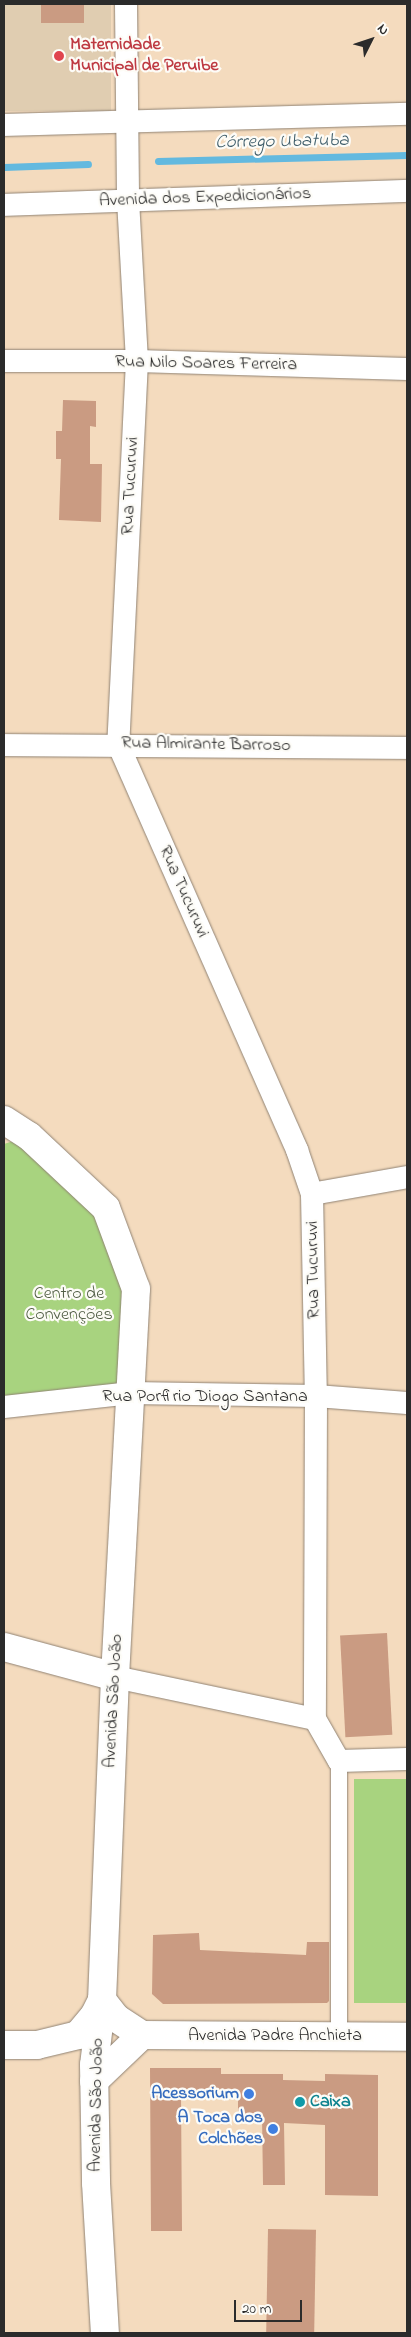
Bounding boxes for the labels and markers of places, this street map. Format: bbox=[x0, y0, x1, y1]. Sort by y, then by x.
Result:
place label: Maternidade Municipal de Peruibe bbox=[70, 35, 218, 78]
marker: Maternidade Municipal de Peruibe bbox=[52, 49, 66, 63]
place label: Acessorium bbox=[151, 2083, 239, 2105]
marker: Acessorium bbox=[243, 2088, 255, 2100]
place label: Caixa bbox=[310, 2091, 351, 2113]
marker: Caixa bbox=[294, 2096, 306, 2108]
place label: A Toca dos Colchões bbox=[178, 2108, 263, 2150]
marker: A Toca dos Colchões bbox=[267, 2123, 279, 2135]

